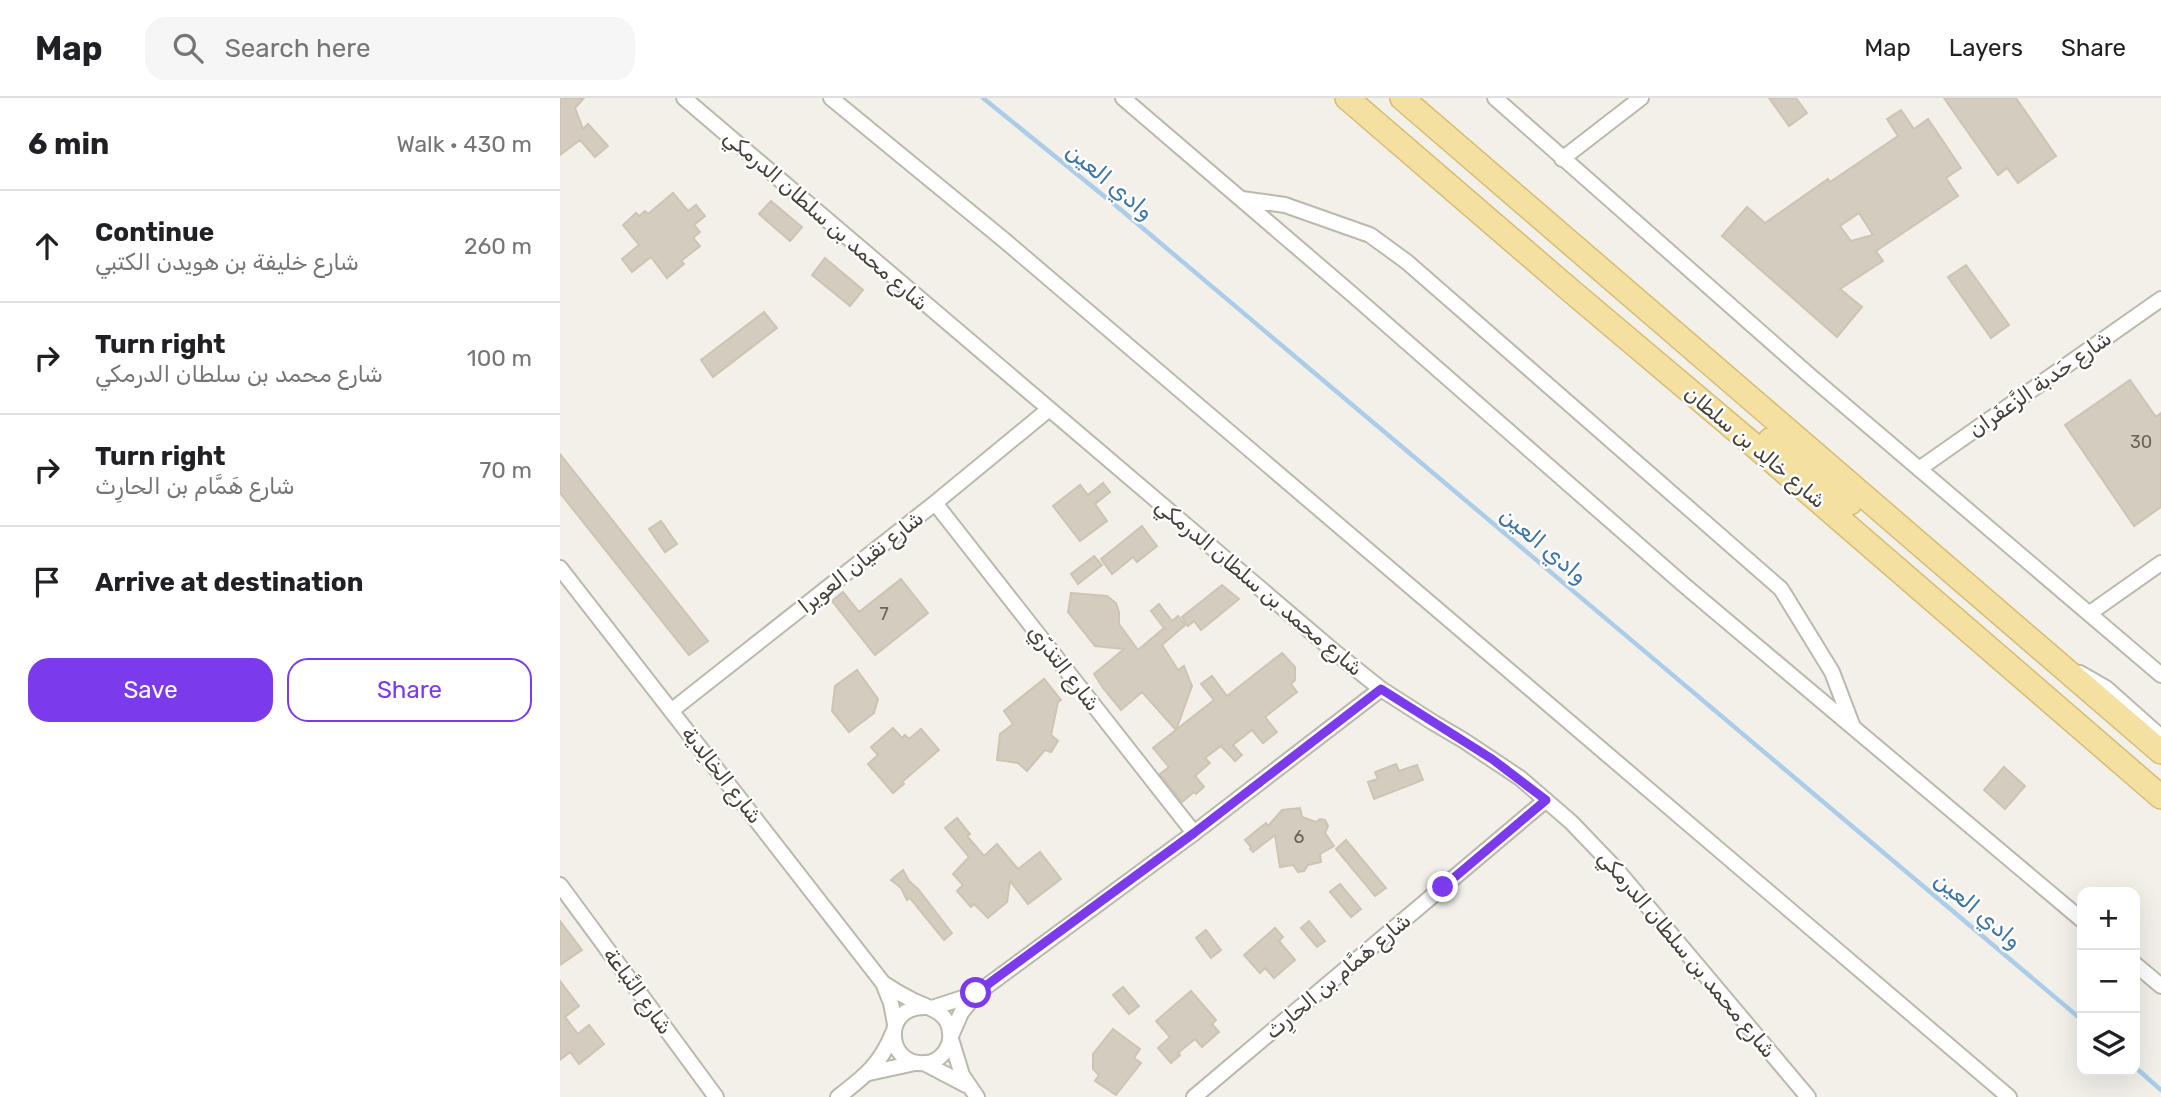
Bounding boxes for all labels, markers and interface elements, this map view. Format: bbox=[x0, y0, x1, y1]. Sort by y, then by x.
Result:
search box bbox=[145, 17, 635, 80]
text: Map bbox=[35, 29, 103, 68]
icon: search bbox=[169, 29, 207, 67]
text: Search here bbox=[225, 33, 370, 64]
text: Map bbox=[1864, 34, 1911, 62]
text: Layers bbox=[1949, 34, 2023, 62]
text: Share bbox=[2061, 34, 2126, 62]
street label: شارع محمد بن سلطان الدرمكي bbox=[716, 124, 934, 318]
text: 6 min bbox=[28, 126, 109, 162]
text: Walk · 430 m bbox=[397, 130, 532, 158]
water label: وادي العين bbox=[1059, 136, 1159, 228]
text: Continue bbox=[95, 217, 214, 248]
icon: ahead bbox=[28, 227, 66, 265]
text: 260 m bbox=[464, 232, 532, 260]
text: شارع خليفة بن هويدن الكتبي bbox=[95, 248, 359, 276]
street label: شارع حَدبة الزَّعفَران bbox=[1964, 325, 2117, 444]
text: Turn right bbox=[95, 329, 225, 360]
icon: right bbox=[28, 339, 66, 377]
text: 100 m bbox=[467, 344, 532, 372]
text: شارع محمد بن سلطان الدرمكي bbox=[95, 360, 383, 388]
street label: شارع خالِد بن سلطان bbox=[1678, 380, 1831, 515]
house number: 30 bbox=[2130, 431, 2152, 453]
text: Turn right bbox=[95, 441, 225, 472]
icon: right bbox=[28, 451, 66, 489]
text: 70 m bbox=[480, 456, 532, 484]
text: شارع هَمَّام بن الحارِث bbox=[95, 472, 295, 500]
street label: شارع محمد بن سلطان الدرمكي bbox=[1148, 492, 1368, 684]
water label: وادي العين bbox=[1493, 500, 1593, 592]
street label: شارع نقيان العويرا bbox=[793, 505, 929, 620]
icon: arrive bbox=[28, 563, 66, 601]
text: Arrive at destination bbox=[95, 567, 363, 598]
house number: 7 bbox=[879, 603, 889, 625]
street label: شارع التذرّي bbox=[1021, 620, 1106, 717]
button: Save bbox=[28, 658, 273, 722]
button: Share bbox=[287, 658, 532, 722]
street label: شارع الخالِدية bbox=[675, 721, 768, 829]
house number: 6 bbox=[1294, 826, 1305, 848]
street label: شارع محمد بن سلطان الدرمكي bbox=[1590, 845, 1782, 1065]
water label: وادي العين bbox=[1927, 865, 2027, 957]
route end bbox=[1427, 871, 1458, 902]
map controls bbox=[2077, 887, 2140, 1076]
button: + bbox=[2077, 887, 2140, 950]
street label: شارع هَمَّام بن الحارِث bbox=[1260, 907, 1418, 1047]
street label: شارع النَّباعة bbox=[597, 942, 678, 1040]
button: − bbox=[2077, 950, 2140, 1013]
route start bbox=[960, 977, 991, 1008]
button: layers bbox=[2077, 1013, 2140, 1076]

